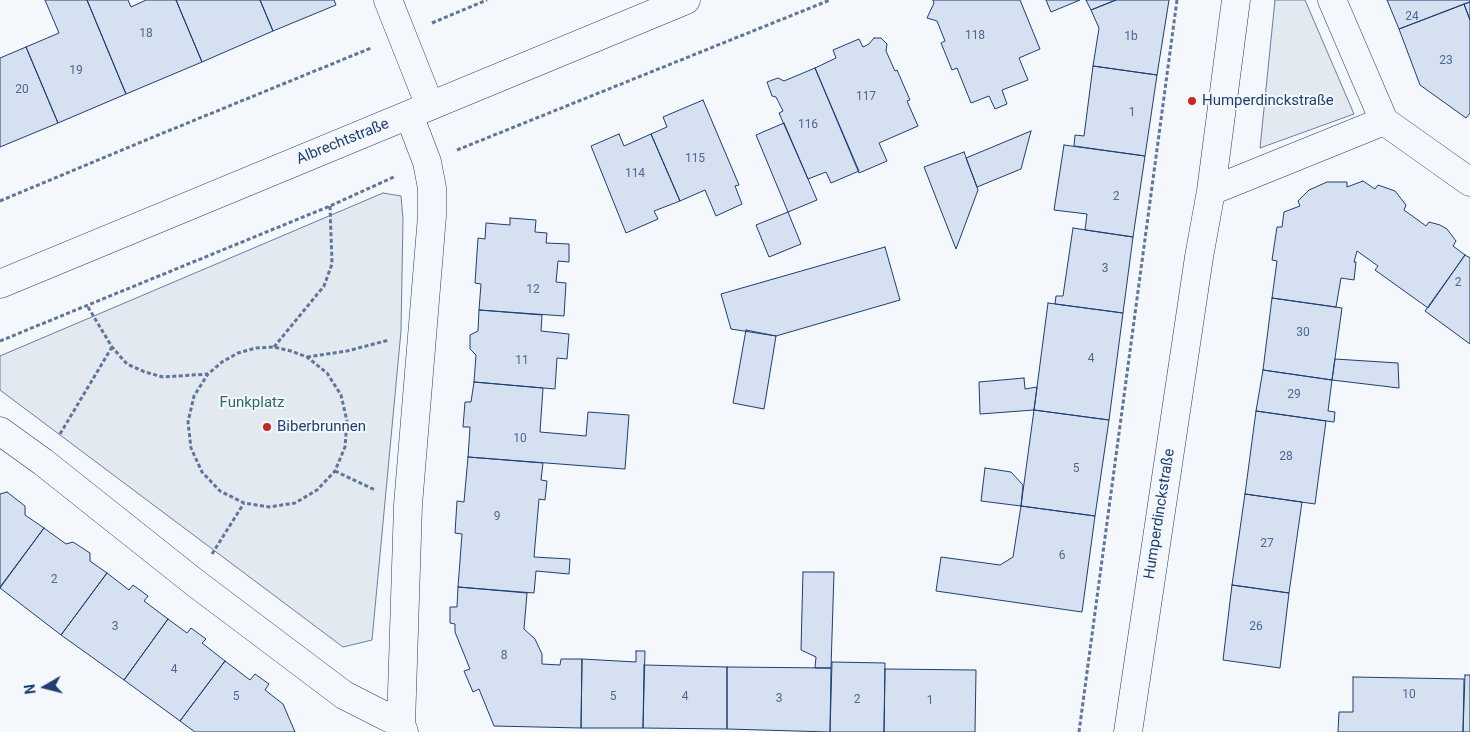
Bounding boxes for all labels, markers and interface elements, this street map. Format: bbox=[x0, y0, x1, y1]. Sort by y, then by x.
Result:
house number: 24 bbox=[1405, 10, 1419, 24]
house number: 18 bbox=[139, 27, 153, 41]
house number: 118 bbox=[965, 29, 985, 43]
house number: 1b bbox=[1124, 30, 1138, 44]
house number: 23 bbox=[1439, 54, 1453, 68]
house number: 19 bbox=[69, 64, 83, 78]
house number: 20 bbox=[15, 83, 29, 97]
house number: 117 bbox=[856, 90, 876, 104]
place label: Humperdinckstraße bbox=[1202, 92, 1334, 110]
marker: Humperdinckstraße bbox=[1186, 95, 1198, 107]
house number: 1 bbox=[1129, 106, 1135, 120]
street label: Albrechtstraße bbox=[294, 115, 392, 169]
house number: 116 bbox=[798, 118, 818, 132]
house number: 115 bbox=[685, 152, 705, 166]
house number: 114 bbox=[625, 167, 645, 181]
house number: 2 bbox=[1113, 190, 1119, 204]
house number: 3 bbox=[1102, 262, 1108, 276]
house number: 2 bbox=[1455, 276, 1461, 290]
house number: 12 bbox=[526, 283, 540, 297]
house number: 30 bbox=[1296, 326, 1310, 340]
house number: 4 bbox=[1088, 352, 1094, 366]
house number: 11 bbox=[515, 354, 529, 368]
house number: 29 bbox=[1287, 388, 1301, 402]
park label: Funkplatz bbox=[220, 394, 284, 412]
place label: Biberbrunnen bbox=[277, 418, 366, 436]
marker: Biberbrunnen bbox=[261, 421, 273, 433]
house number: 10 bbox=[513, 432, 527, 446]
street label: Humperdinckstraße bbox=[1141, 448, 1179, 580]
house number: 28 bbox=[1279, 450, 1293, 464]
house number: 5 bbox=[1073, 462, 1079, 476]
house number: 9 bbox=[494, 510, 500, 524]
house number: 27 bbox=[1260, 537, 1274, 551]
house number: 6 bbox=[1059, 549, 1065, 563]
house number: 2 bbox=[51, 573, 57, 587]
house number: 3 bbox=[112, 620, 118, 634]
house number: 26 bbox=[1249, 620, 1263, 634]
house number: 8 bbox=[501, 649, 507, 663]
north arrow bbox=[20, 662, 70, 712]
house number: 4 bbox=[171, 663, 177, 677]
text: N bbox=[22, 683, 39, 695]
house number: 10 bbox=[1402, 688, 1416, 702]
house number: 5 bbox=[233, 690, 239, 704]
house number: 5 bbox=[610, 690, 616, 704]
house number: 4 bbox=[682, 690, 688, 704]
house number: 3 bbox=[776, 692, 782, 706]
house number: 2 bbox=[854, 693, 860, 707]
house number: 1 bbox=[927, 694, 933, 708]

